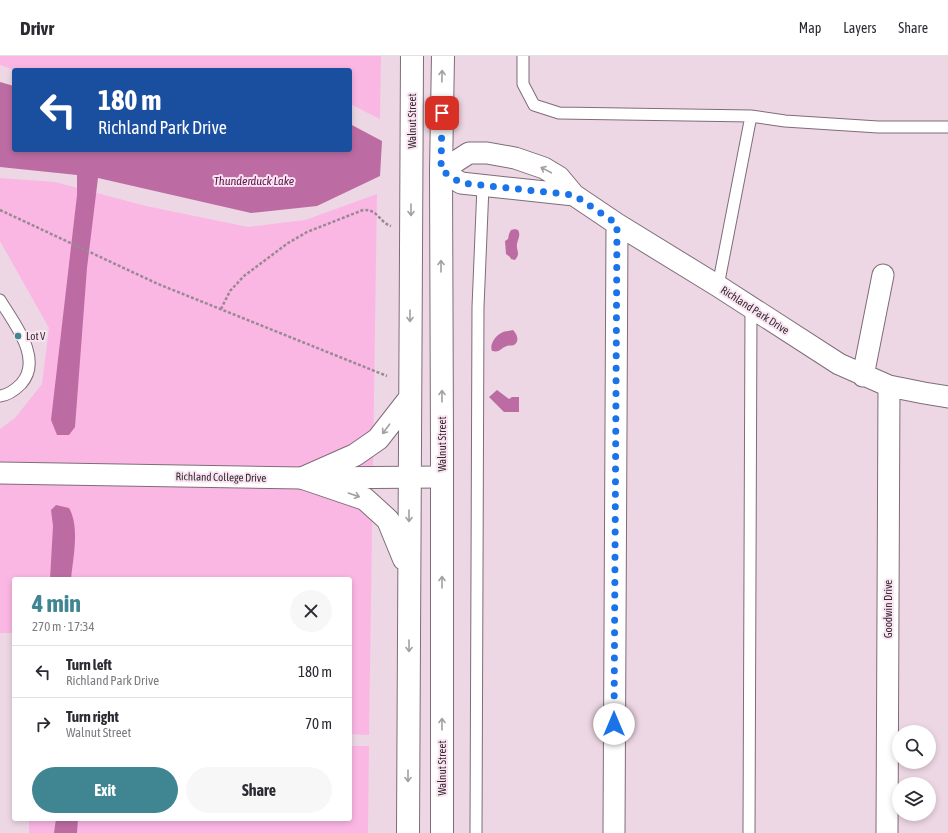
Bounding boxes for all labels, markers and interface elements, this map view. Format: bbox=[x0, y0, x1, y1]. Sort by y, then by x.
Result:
text: Drivr bbox=[20, 17, 54, 39]
text: Map bbox=[799, 20, 821, 36]
text: Layers bbox=[843, 20, 876, 36]
text: Share bbox=[898, 20, 928, 36]
one-way arrow bbox=[438, 70, 446, 83]
icon: left bbox=[32, 84, 84, 136]
text: 180 m bbox=[98, 84, 161, 116]
street label: Walnut Street bbox=[406, 93, 418, 149]
pin bbox=[425, 96, 459, 130]
icon: arrive bbox=[431, 102, 453, 124]
text: Richland Park Drive bbox=[98, 117, 227, 138]
one-way arrow bbox=[540, 165, 552, 173]
water label: Thunderduck Lake bbox=[214, 174, 295, 188]
one-way arrow bbox=[407, 203, 415, 216]
one-way arrow bbox=[437, 260, 445, 273]
street label: Richland Park Drive bbox=[719, 284, 791, 336]
one-way arrow bbox=[406, 309, 414, 322]
place label: Lot V bbox=[26, 330, 46, 342]
marker: Lot V bbox=[13, 331, 23, 341]
one-way arrow bbox=[438, 390, 446, 403]
street label: Walnut Street bbox=[436, 416, 448, 472]
one-way arrow bbox=[382, 423, 390, 434]
street label: Richland College Drive bbox=[176, 470, 266, 484]
one-way arrow bbox=[347, 492, 360, 499]
one-way arrow bbox=[405, 509, 413, 522]
one-way arrow bbox=[438, 576, 446, 589]
street label: Goodwin Drive bbox=[882, 580, 894, 638]
text: 4 min bbox=[32, 590, 81, 617]
button: close bbox=[290, 590, 332, 632]
text: 270 m · 17:34 bbox=[32, 619, 95, 634]
one-way arrow bbox=[405, 639, 413, 652]
text: Turn left bbox=[66, 656, 112, 673]
icon: left bbox=[32, 661, 54, 683]
text: 180 m bbox=[298, 663, 332, 680]
text: Richland Park Drive bbox=[66, 673, 159, 688]
position arrow bbox=[593, 703, 635, 745]
text: Turn right bbox=[66, 708, 119, 725]
icon: right bbox=[32, 713, 54, 735]
text: 70 m bbox=[305, 715, 332, 732]
one-way arrow bbox=[438, 718, 446, 731]
text: Walnut Street bbox=[66, 725, 131, 740]
map controls bbox=[892, 725, 936, 821]
button: search bbox=[892, 725, 936, 769]
street label: Walnut Street bbox=[436, 740, 448, 796]
button: Exit bbox=[32, 767, 178, 813]
button: Share bbox=[186, 767, 332, 813]
one-way arrow bbox=[404, 769, 412, 782]
button: layers bbox=[892, 777, 936, 821]

